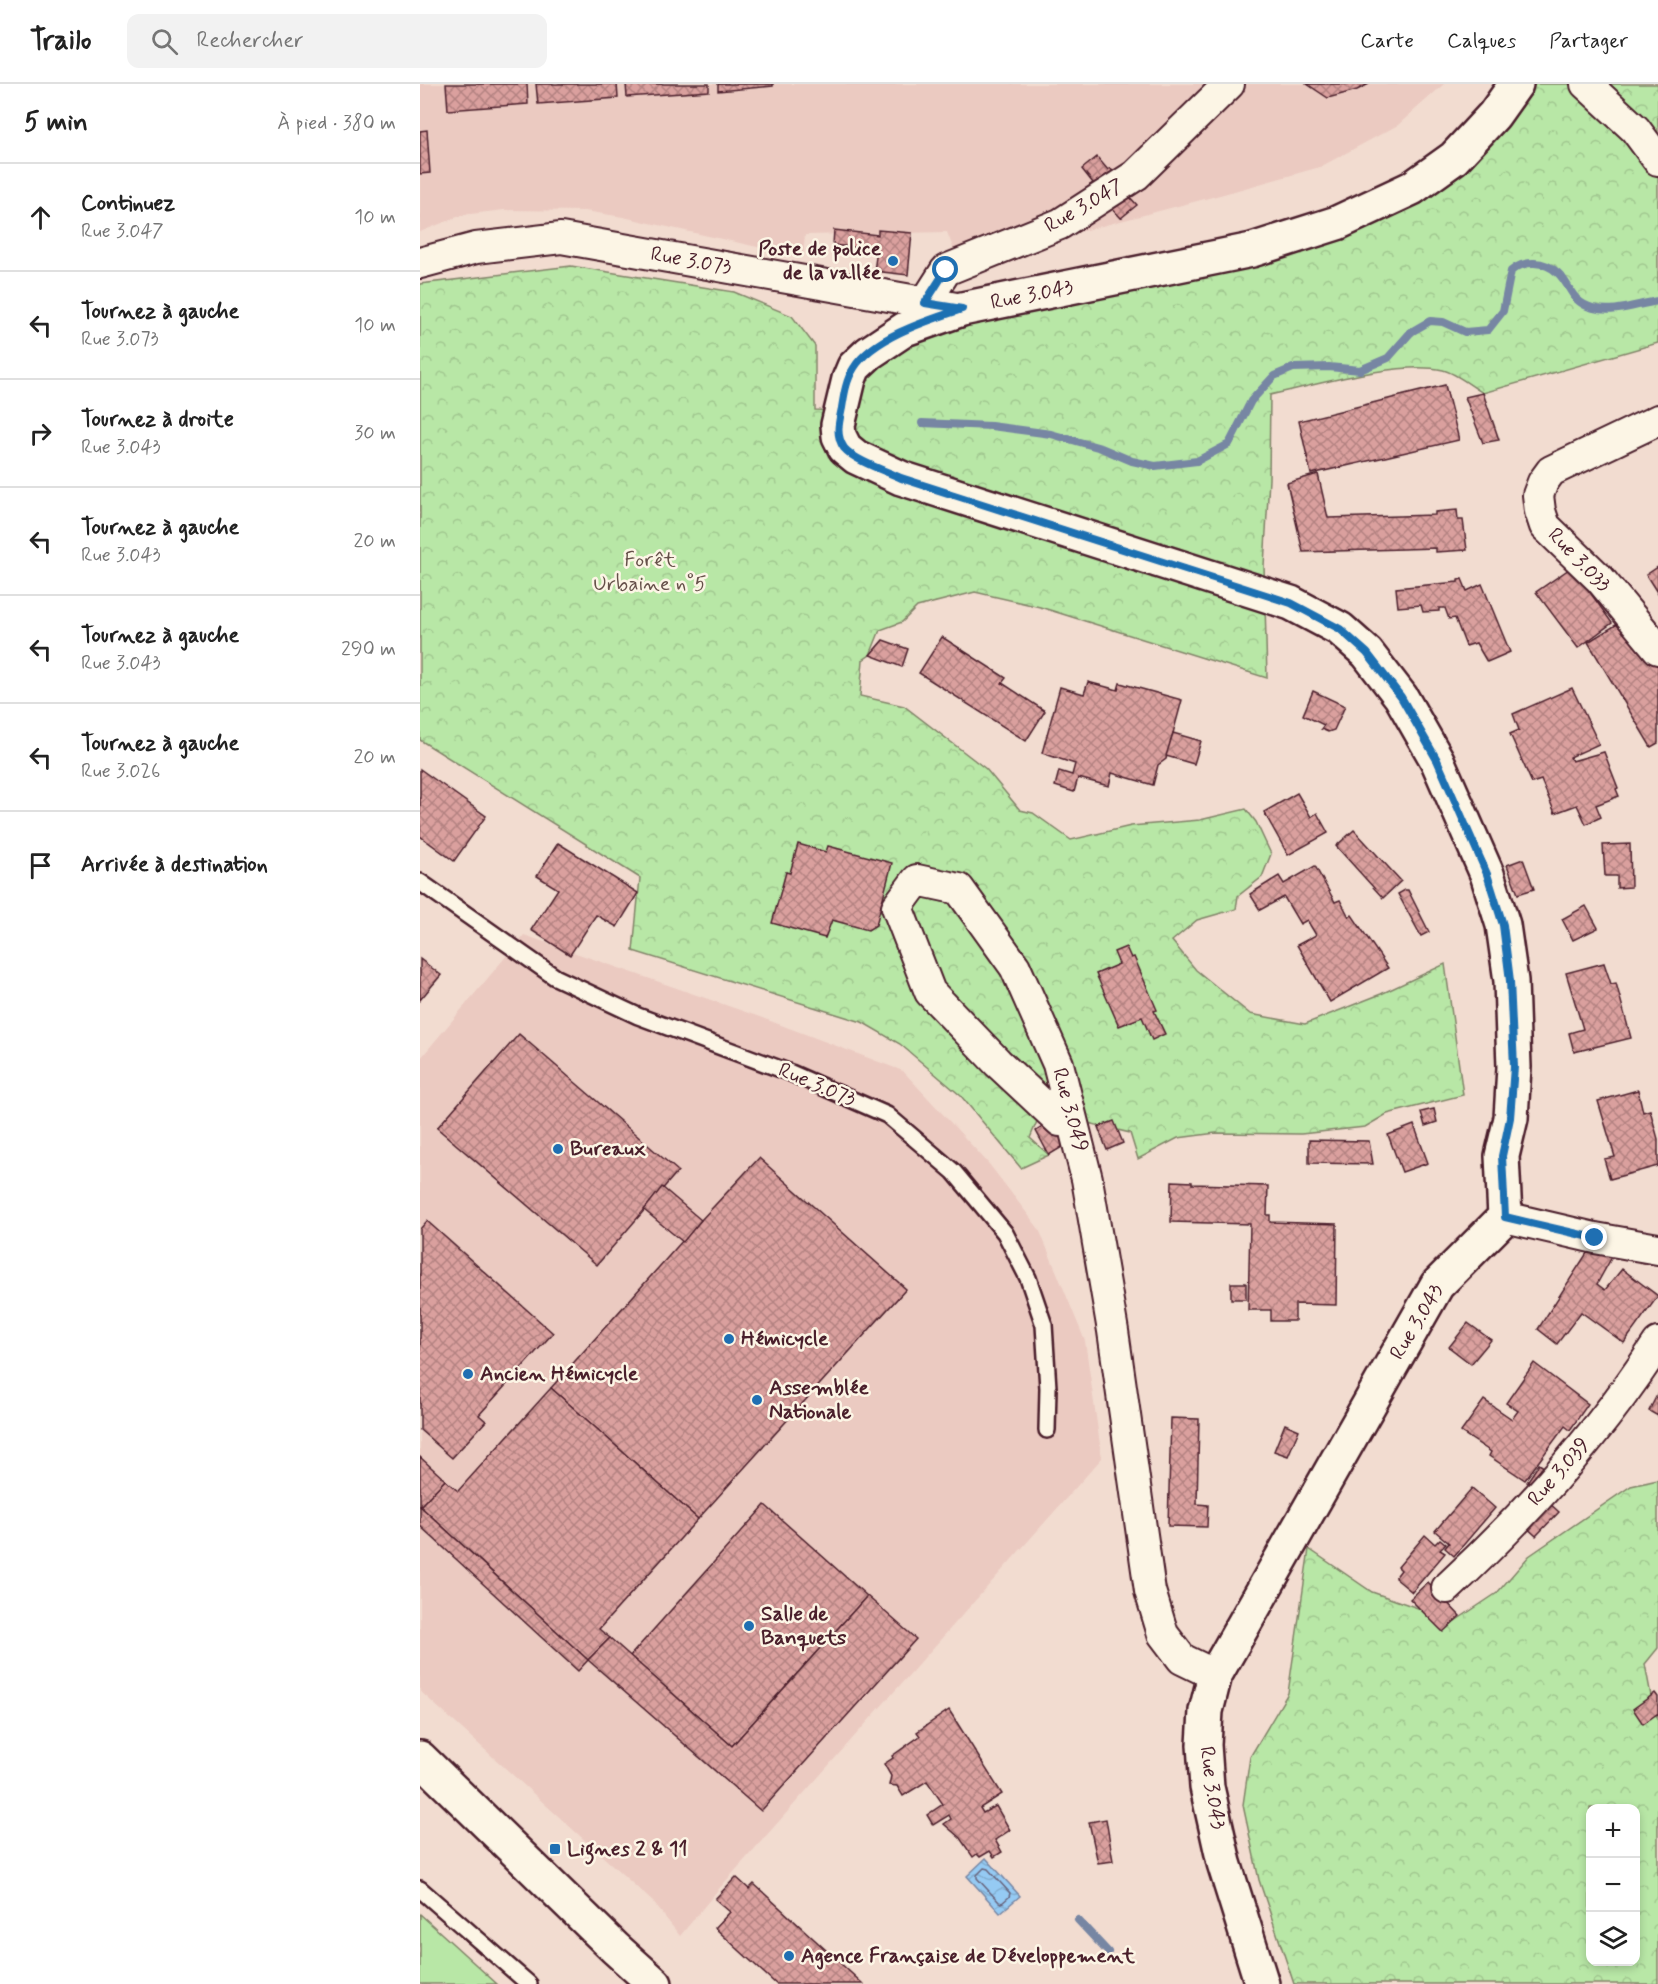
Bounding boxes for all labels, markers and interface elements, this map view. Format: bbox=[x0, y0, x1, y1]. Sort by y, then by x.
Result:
search box bbox=[127, 14, 547, 68]
text: Trailo bbox=[30, 23, 91, 60]
icon: search bbox=[148, 25, 181, 58]
text: Rechercher bbox=[196, 27, 303, 55]
text: Carte bbox=[1360, 27, 1414, 55]
text: Calques bbox=[1447, 27, 1516, 55]
text: Partager bbox=[1549, 27, 1628, 55]
text: 5 min bbox=[24, 106, 88, 140]
text: À pied · 380 m bbox=[277, 110, 396, 137]
street label: Rue 3.047 bbox=[1039, 172, 1129, 240]
text: Continuez bbox=[81, 190, 175, 218]
icon: ahead bbox=[24, 201, 57, 234]
text: 10 m bbox=[354, 204, 396, 231]
text: Rue 3.047 bbox=[81, 218, 164, 245]
place label: Poste de police de la vallée bbox=[758, 235, 882, 287]
street label: Rue 3.073 bbox=[648, 240, 734, 282]
marker: Poste de police de la vallée bbox=[886, 254, 900, 268]
route start bbox=[932, 256, 958, 282]
street label: Rue 3.043 bbox=[988, 273, 1076, 317]
text: Tournez à gauche bbox=[81, 298, 239, 326]
icon: left bbox=[24, 309, 57, 342]
text: 10 m bbox=[354, 312, 396, 339]
text: Rue 3.073 bbox=[81, 326, 159, 353]
text: Tournez à droite bbox=[81, 406, 234, 434]
icon: right bbox=[24, 417, 57, 450]
text: 30 m bbox=[354, 420, 396, 447]
text: Rue 3.043 bbox=[81, 434, 161, 461]
text: Tournez à gauche bbox=[81, 514, 239, 542]
street label: Rue 3.033 bbox=[1541, 522, 1617, 599]
icon: left bbox=[24, 525, 57, 558]
text: 20 m bbox=[353, 528, 396, 555]
text: Rue 3.043 bbox=[81, 542, 161, 569]
park label: Forêt Urbaine n°5 bbox=[593, 546, 707, 598]
text: Tournez à gauche bbox=[81, 622, 239, 650]
icon: left bbox=[24, 633, 57, 666]
text: 290 m bbox=[341, 636, 396, 663]
text: Rue 3.043 bbox=[81, 650, 161, 677]
text: Tournez à gauche bbox=[81, 730, 239, 758]
icon: left bbox=[24, 741, 57, 774]
text: 20 m bbox=[353, 744, 396, 771]
text: Rue 3.026 bbox=[81, 758, 160, 785]
icon: arrive bbox=[24, 849, 57, 882]
text: Arrivée à destination bbox=[81, 851, 268, 879]
street label: Rue 3.073 bbox=[774, 1056, 860, 1114]
street label: Rue 3.049 bbox=[1045, 1065, 1095, 1155]
place label: Bureaux bbox=[570, 1135, 647, 1163]
marker: Bureaux bbox=[551, 1142, 565, 1156]
route end bbox=[1581, 1224, 1607, 1250]
street label: Rue 3.043 bbox=[1383, 1279, 1451, 1365]
place label: Hémicycle bbox=[741, 1325, 829, 1353]
marker: Hémicycle bbox=[722, 1332, 736, 1346]
place label: Ancien Hémicycle bbox=[480, 1360, 639, 1388]
marker: Ancien Hémicycle bbox=[461, 1367, 475, 1381]
place label: Assemblée Nationale bbox=[769, 1374, 869, 1426]
marker: Assemblée Nationale bbox=[750, 1393, 764, 1407]
street label: Rue 3.039 bbox=[1521, 1432, 1597, 1512]
place label: Salle de Banquets bbox=[761, 1600, 847, 1652]
marker: Salle de Banquets bbox=[742, 1619, 756, 1633]
street label: Rue 3.043 bbox=[1192, 1745, 1232, 1832]
map controls bbox=[1586, 1804, 1640, 1966]
button: + bbox=[1586, 1804, 1640, 1858]
place label: Lignes 2 & 11 bbox=[567, 1835, 687, 1865]
marker: Lignes 2 & 11 bbox=[548, 1842, 562, 1856]
button: − bbox=[1586, 1858, 1640, 1912]
button: layers bbox=[1586, 1912, 1640, 1966]
place label: Agence Française de Développement bbox=[801, 1942, 1135, 1970]
marker: Agence Française de Développement bbox=[782, 1949, 796, 1963]

